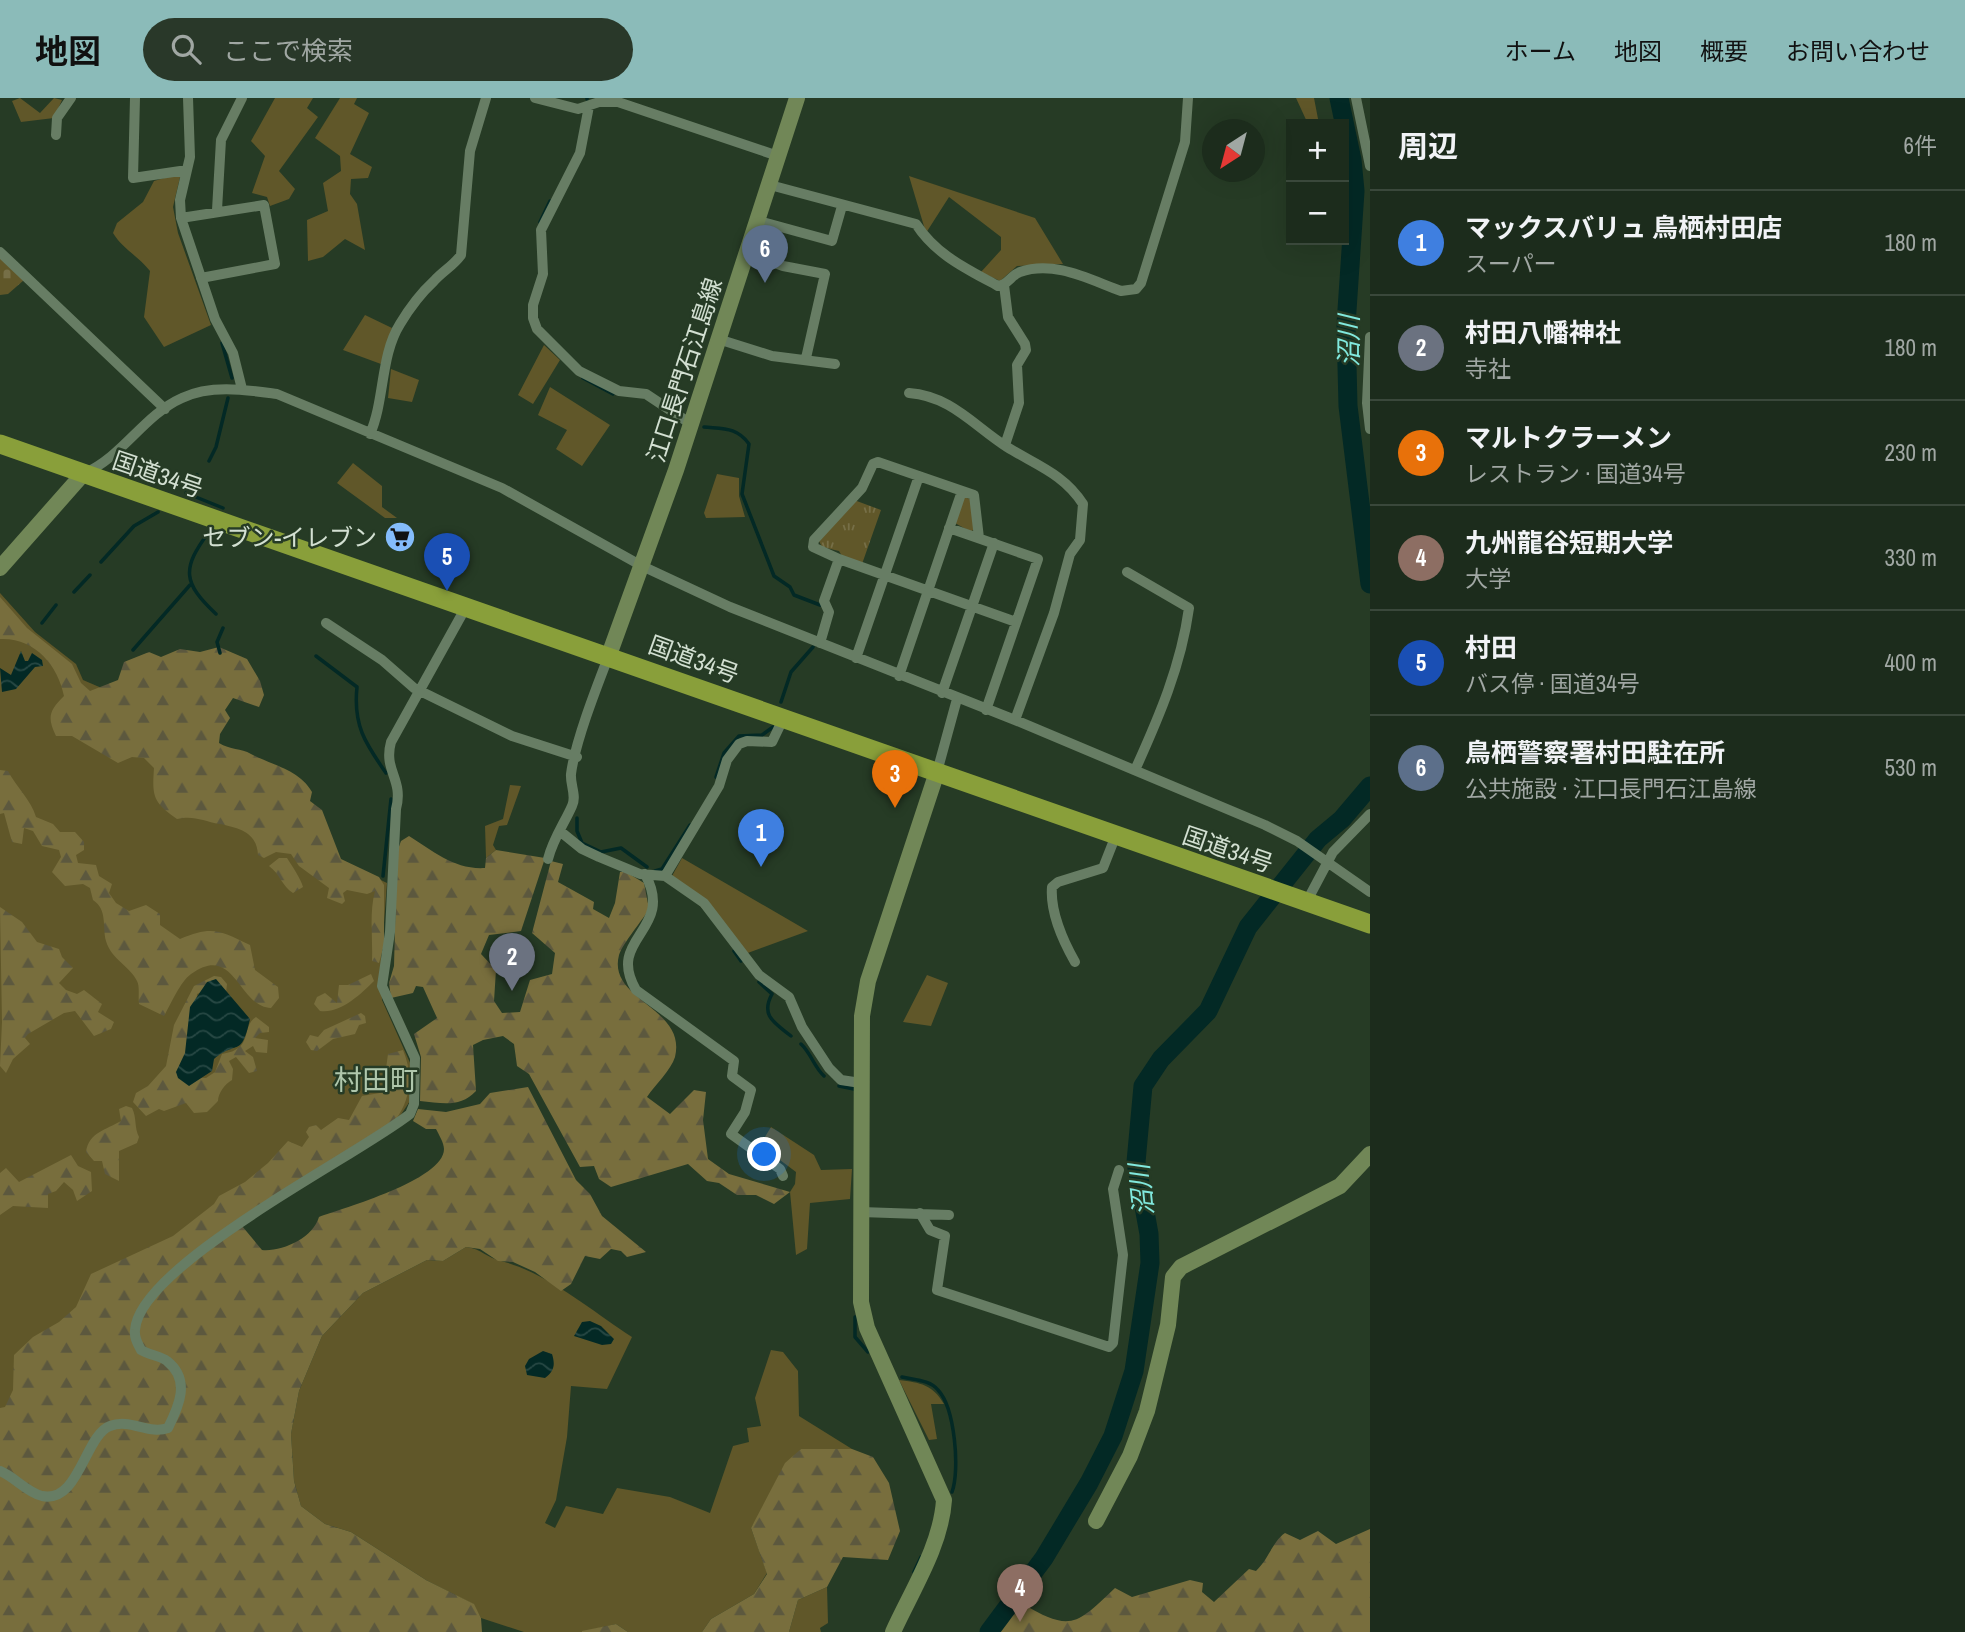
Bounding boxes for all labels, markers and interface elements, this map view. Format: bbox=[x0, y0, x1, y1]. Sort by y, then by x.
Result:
search box bbox=[143, 18, 633, 81]
text: 地図 bbox=[35, 29, 101, 73]
icon: search bbox=[167, 30, 205, 68]
text: ここで検索 bbox=[223, 33, 353, 68]
text: ホーム bbox=[1505, 35, 1576, 67]
text: 地図 bbox=[1614, 35, 1662, 67]
text: 概要 bbox=[1700, 35, 1748, 67]
text: お問い合わせ bbox=[1786, 35, 1930, 67]
north arrow bbox=[1202, 119, 1265, 182]
map controls bbox=[1286, 119, 1349, 245]
button: + bbox=[1286, 119, 1349, 182]
text: 周辺 bbox=[1398, 126, 1458, 166]
text: 6件 bbox=[1904, 130, 1937, 161]
button: − bbox=[1286, 182, 1349, 245]
text: マックスバリュ 鳥栖村田店 bbox=[1465, 210, 1782, 245]
pin: 6 bbox=[742, 225, 788, 283]
text: 1 bbox=[1416, 227, 1426, 258]
text: 180 m bbox=[1885, 227, 1937, 258]
text: スーパー bbox=[1465, 248, 1557, 279]
street label: 江口長門石江島線 bbox=[639, 274, 729, 466]
water label: 沼川 bbox=[1331, 312, 1366, 367]
text: 村田八幡神社 bbox=[1465, 315, 1621, 350]
text: 2 bbox=[1416, 332, 1426, 363]
text: 180 m bbox=[1885, 332, 1937, 363]
text: 寺社 bbox=[1465, 353, 1511, 384]
text: マルトクラーメン bbox=[1465, 420, 1672, 455]
text: 3 bbox=[1416, 437, 1426, 468]
text: 230 m bbox=[1885, 437, 1937, 468]
street label: 国道34号 bbox=[108, 444, 208, 504]
text: レストラン · 国道34号 bbox=[1465, 458, 1686, 489]
supermarket icon: セブン-イレブン bbox=[383, 520, 417, 554]
place label: セブン-イレブン bbox=[202, 521, 377, 553]
text: 九州龍谷短期大学 bbox=[1465, 525, 1673, 560]
pin: 5 bbox=[424, 533, 470, 591]
text: 4 bbox=[1416, 542, 1426, 573]
text: 330 m bbox=[1885, 542, 1937, 573]
text: 大学 bbox=[1465, 563, 1511, 594]
street label: 国道34号 bbox=[644, 628, 744, 690]
text: 村田 bbox=[1465, 630, 1517, 665]
text: 5 bbox=[1416, 647, 1426, 678]
text: 400 m bbox=[1885, 647, 1937, 678]
text: バス停 · 国道34号 bbox=[1465, 668, 1640, 699]
text: 鳥栖警察署村田駐在所 bbox=[1465, 735, 1725, 770]
pin: 3 bbox=[872, 750, 918, 808]
text: 6 bbox=[1416, 752, 1426, 783]
text: 530 m bbox=[1885, 752, 1937, 783]
text: 公共施設 · 江口長門石江島線 bbox=[1465, 773, 1757, 804]
pin: 1 bbox=[738, 809, 784, 867]
street label: 国道34号 bbox=[1178, 819, 1278, 879]
pin: 2 bbox=[489, 933, 535, 991]
district label: 村田町 bbox=[334, 1061, 418, 1099]
your location bbox=[747, 1137, 781, 1171]
water label: 沼川 bbox=[1121, 1159, 1161, 1218]
pin: 4 bbox=[997, 1564, 1043, 1622]

